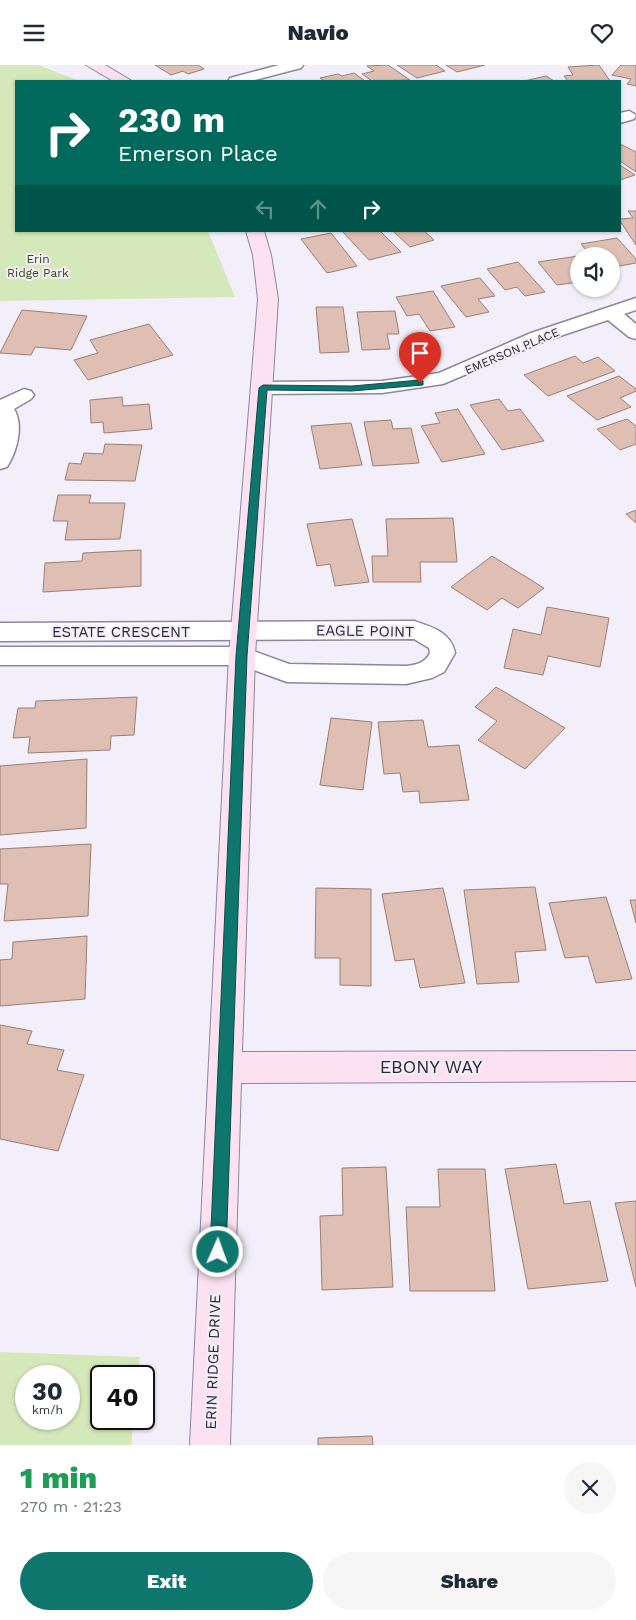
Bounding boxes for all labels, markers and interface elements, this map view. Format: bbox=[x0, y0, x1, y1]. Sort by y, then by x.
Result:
icon: menu bbox=[20, 19, 48, 47]
icon: heart bbox=[588, 19, 616, 47]
text: Navio bbox=[287, 20, 349, 45]
text: 230 m bbox=[118, 99, 225, 141]
icon: right bbox=[35, 100, 100, 165]
text: Emerson Place bbox=[118, 141, 278, 166]
icon: left bbox=[251, 195, 279, 223]
icon: ahead bbox=[304, 195, 332, 223]
icon: right bbox=[357, 195, 385, 223]
map controls bbox=[570, 247, 620, 297]
button: sound bbox=[570, 247, 620, 297]
park label: Erin Ridge Park bbox=[7, 252, 69, 280]
street label: EMERSON PLACE bbox=[463, 325, 562, 377]
pin bbox=[399, 332, 441, 383]
icon: arrive bbox=[406, 339, 434, 367]
street label: EAGLE POINT bbox=[316, 621, 414, 641]
street label: ESTATE CRESCENT bbox=[52, 623, 190, 641]
street label: EBONY WAY bbox=[380, 1056, 483, 1077]
position arrow bbox=[191, 1225, 243, 1277]
street label: ERIN RIDGE DRIVE bbox=[202, 1294, 224, 1430]
speed limit sign: 40 bbox=[90, 1365, 155, 1430]
text: 30 bbox=[32, 1377, 63, 1406]
text: km/h bbox=[32, 1403, 63, 1417]
text: 1 min bbox=[20, 1460, 97, 1495]
button: close bbox=[564, 1462, 616, 1514]
text: 270 m · 21:23 bbox=[20, 1497, 122, 1516]
button: Exit bbox=[20, 1552, 313, 1610]
button: Share bbox=[323, 1552, 616, 1610]

